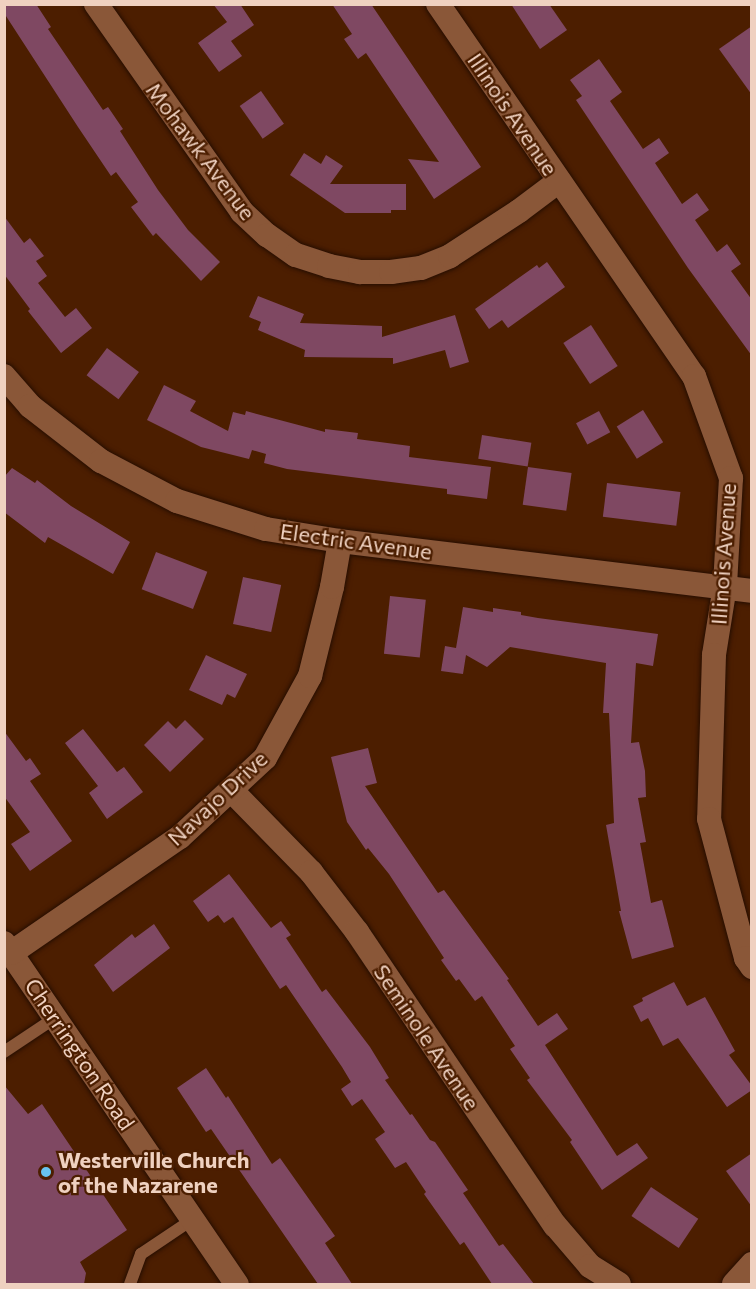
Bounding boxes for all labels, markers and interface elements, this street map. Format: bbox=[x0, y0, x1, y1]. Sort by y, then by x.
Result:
street label: Illinois Avenue bbox=[462, 48, 564, 180]
street label: Mohawk Avenue bbox=[141, 77, 261, 225]
street label: Illinois Avenue bbox=[705, 482, 741, 626]
street label: Electric Avenue bbox=[278, 517, 434, 565]
street label: Navajo Drive bbox=[162, 745, 272, 851]
street label: Seminole Avenue bbox=[369, 959, 485, 1115]
street label: Cherrington Road bbox=[20, 973, 140, 1135]
place label: Westerville Church of the Nazarene bbox=[58, 1146, 249, 1198]
marker: Westerville Church of the Nazarene bbox=[39, 1165, 53, 1179]

